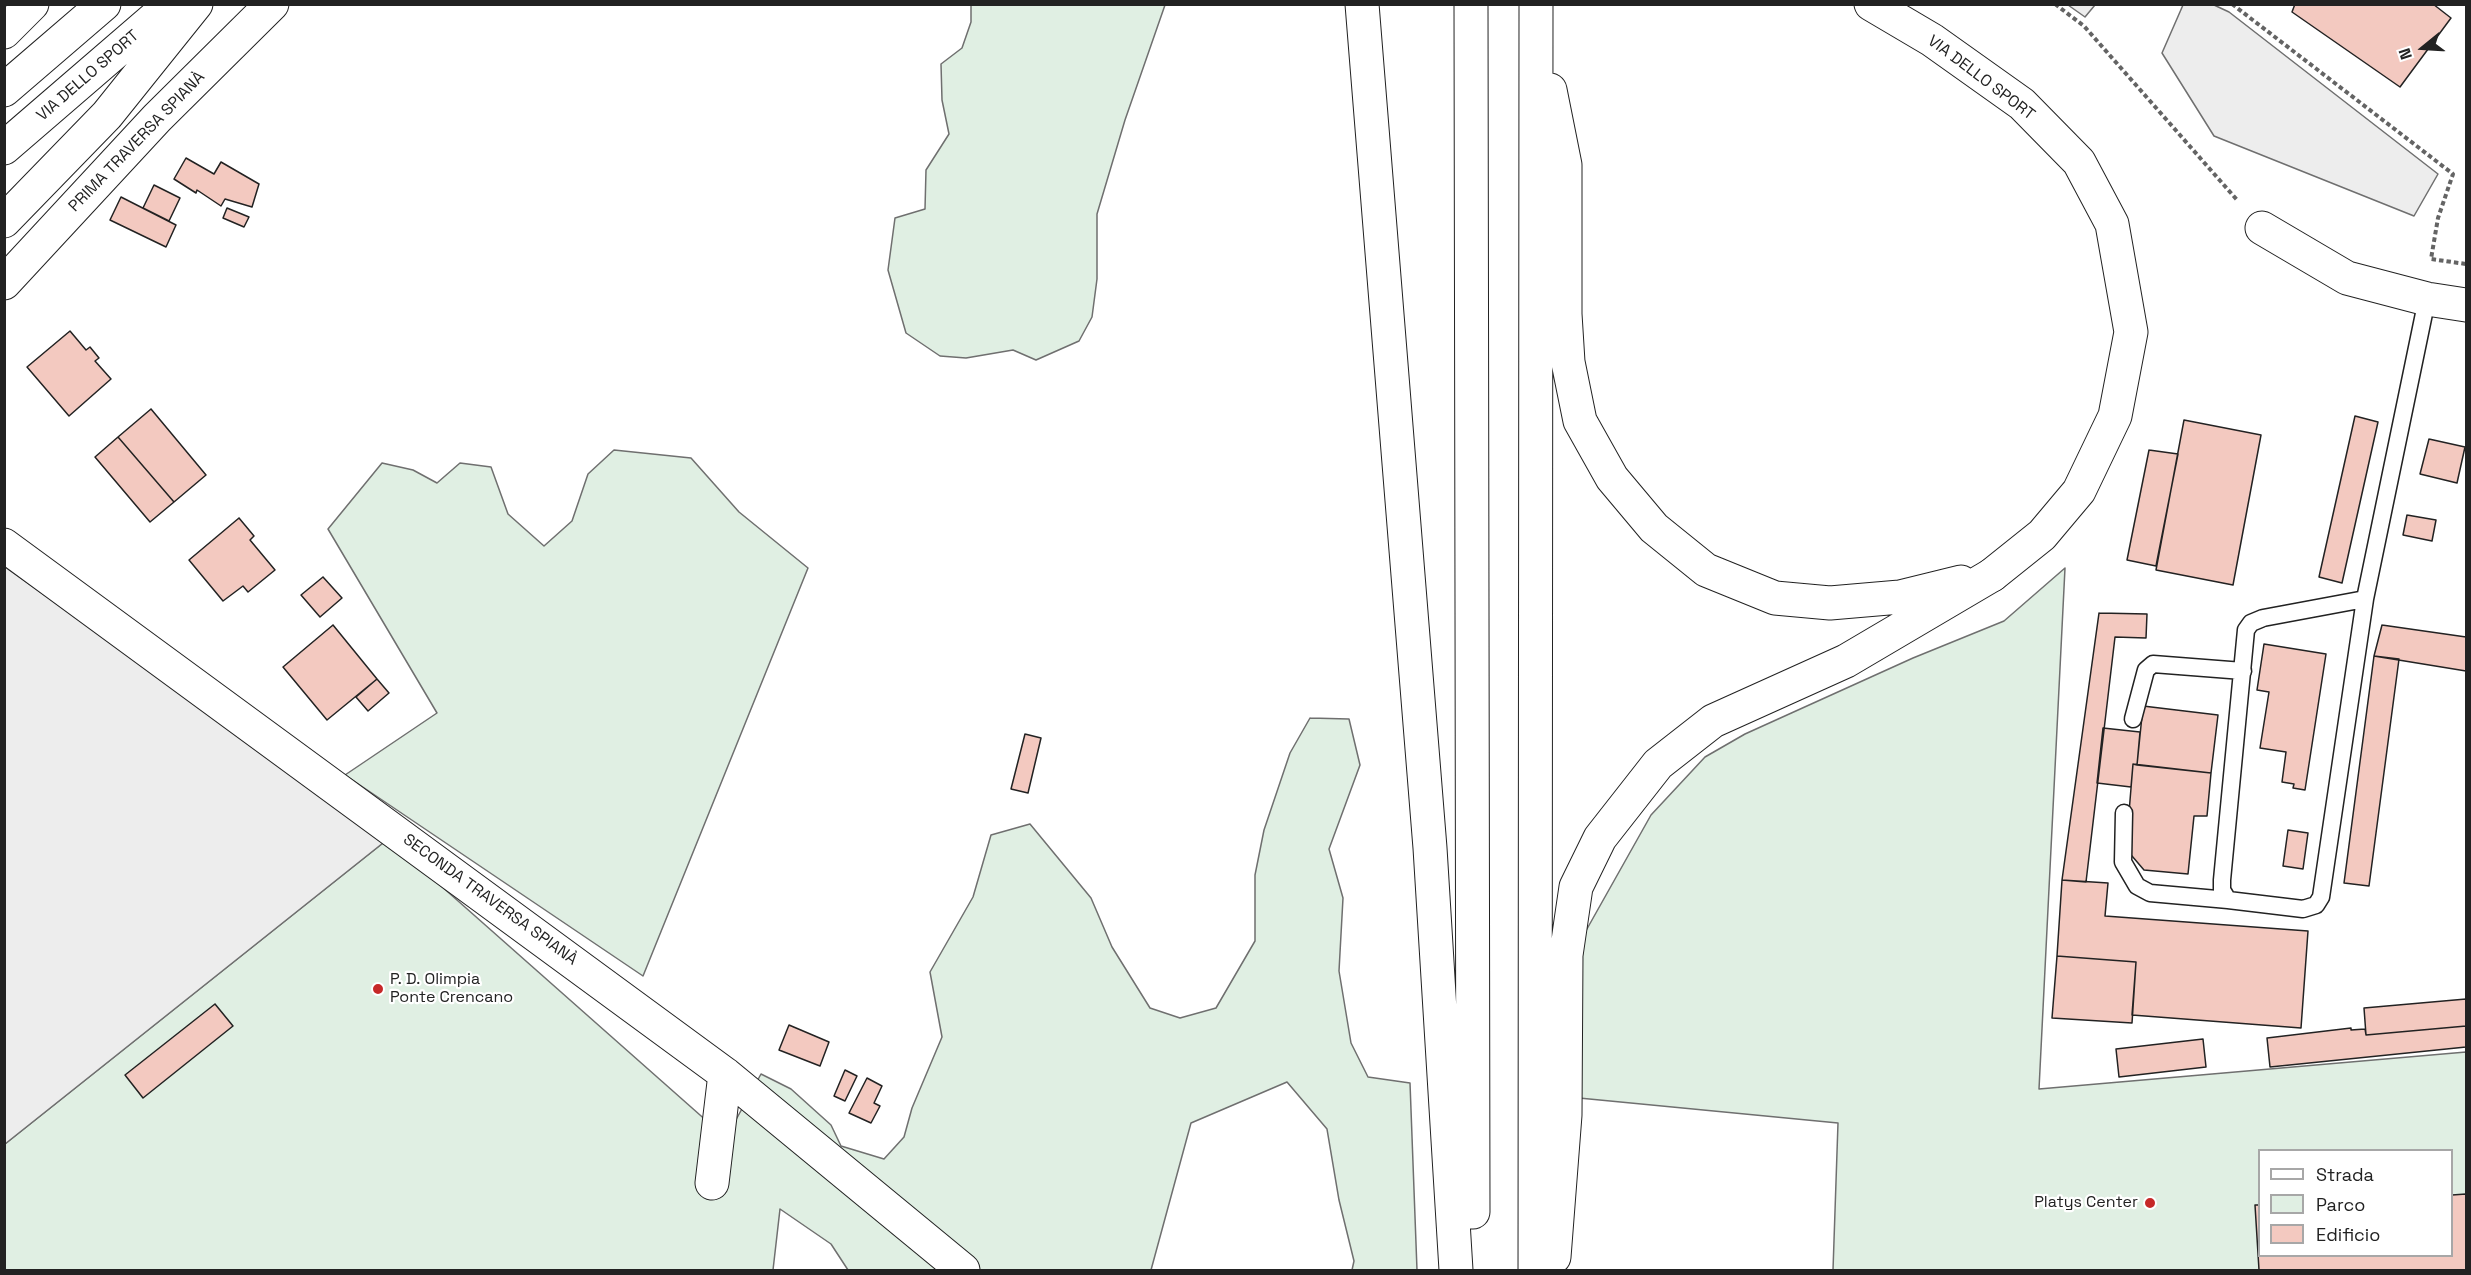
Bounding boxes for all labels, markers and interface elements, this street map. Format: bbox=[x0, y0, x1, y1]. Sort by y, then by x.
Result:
north arrow bbox=[2393, 18, 2453, 78]
street label: VIA DELLO SPORT bbox=[33, 26, 143, 126]
street label: VIA DELLO SPORT bbox=[1924, 32, 2038, 124]
text: N bbox=[2394, 45, 2417, 62]
street label: PRIMA TRAVERSA SPIANÀ bbox=[65, 68, 209, 216]
street label: SECONDA TRAVERSA SPIANÀ bbox=[399, 830, 581, 970]
place label: P. D. Olimpia Ponte Crencano bbox=[390, 970, 513, 1008]
marker: P. D. Olimpia Ponte Crencano bbox=[371, 982, 385, 996]
legend bbox=[2258, 1149, 2453, 1257]
text: Strada bbox=[2316, 1163, 2374, 1186]
place label: Platys Center bbox=[2034, 1193, 2138, 1213]
text: Parco bbox=[2316, 1193, 2365, 1216]
marker: Platys Center bbox=[2143, 1196, 2157, 1210]
text: Edificio bbox=[2316, 1223, 2380, 1246]

